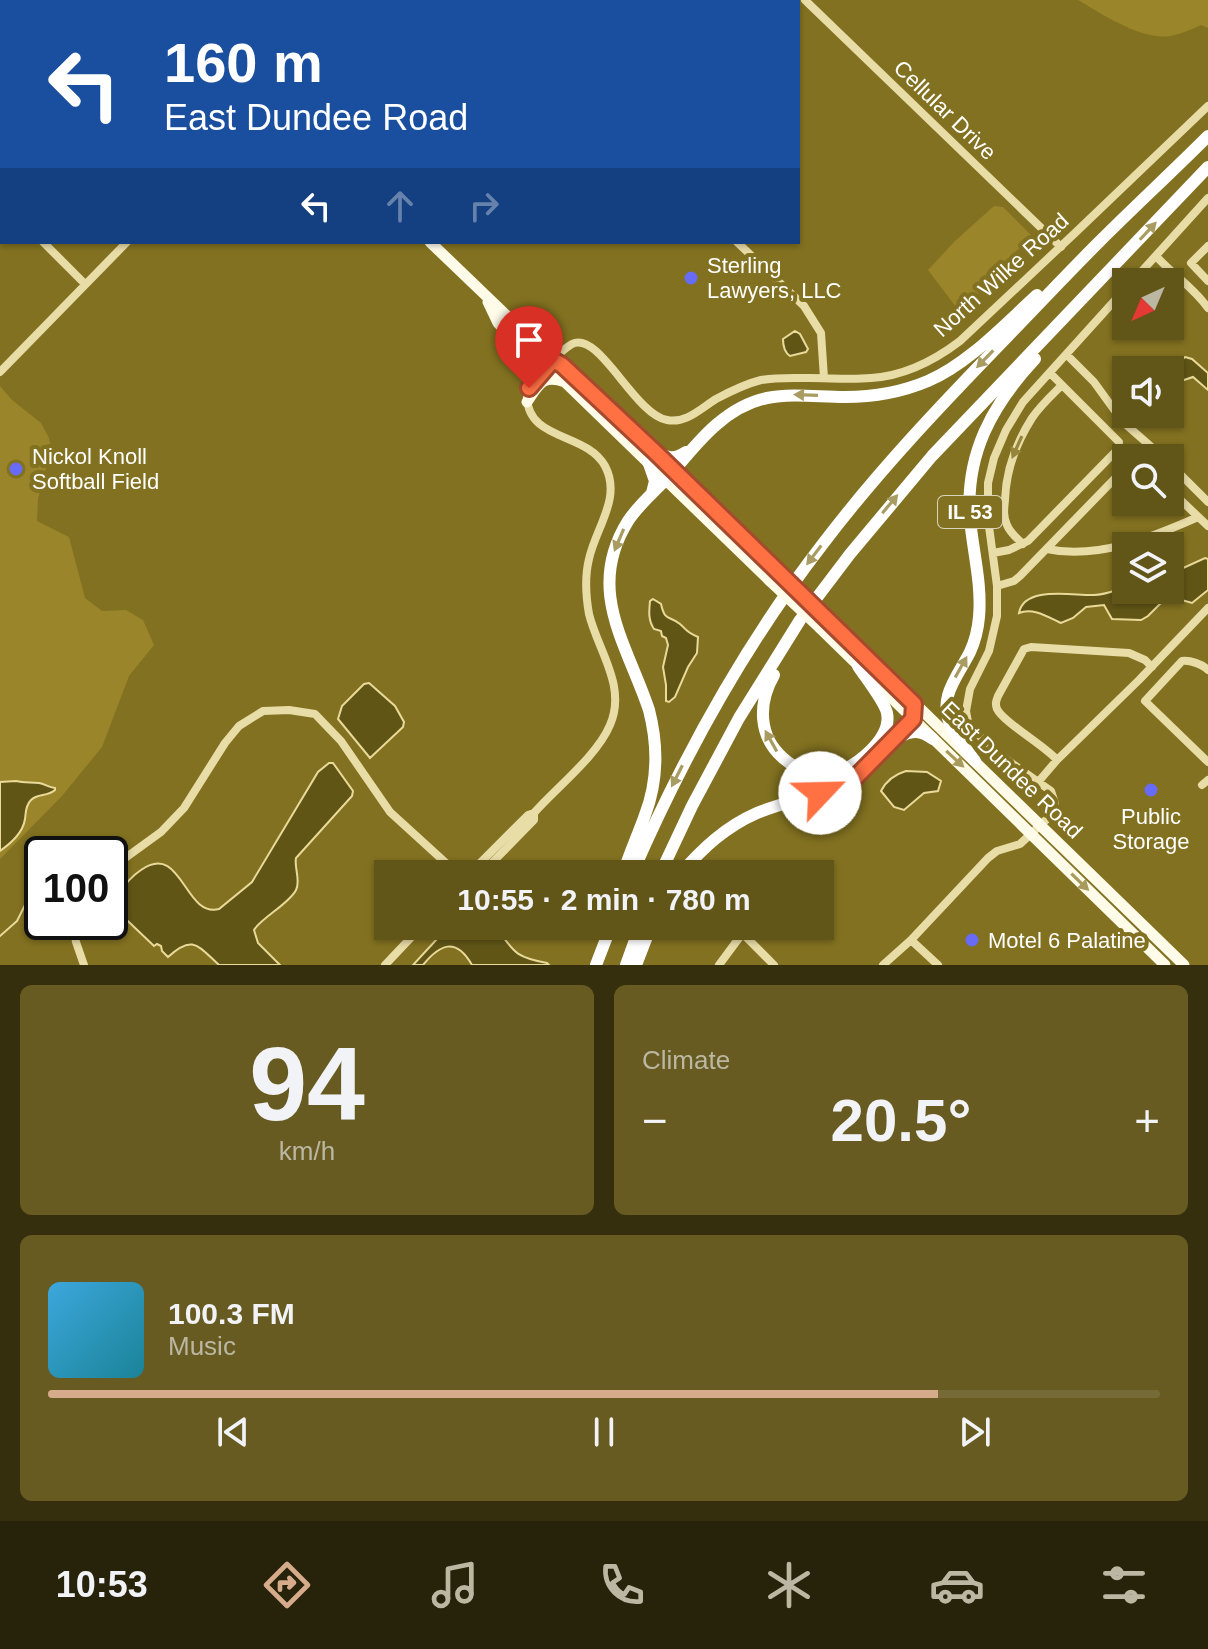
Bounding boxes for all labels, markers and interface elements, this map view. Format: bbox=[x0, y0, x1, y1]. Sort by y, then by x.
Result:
text: 160 m bbox=[164, 31, 323, 94]
icon: left bbox=[32, 32, 136, 136]
street label: Cellular Drive bbox=[889, 55, 1001, 165]
text: East Dundee Road bbox=[164, 97, 468, 138]
icon: left bbox=[294, 184, 338, 228]
icon: ahead bbox=[378, 184, 422, 228]
icon: right bbox=[462, 184, 506, 228]
street label: North Wilke Road bbox=[929, 208, 1073, 342]
one-way arrow bbox=[1138, 222, 1156, 241]
place label: Sterling Lawyers, LLC bbox=[707, 253, 842, 303]
north arrow bbox=[1112, 268, 1184, 340]
map controls bbox=[1112, 268, 1184, 604]
marker: Sterling Lawyers, LLC bbox=[682, 269, 700, 287]
pin bbox=[495, 306, 563, 388]
icon: arrive bbox=[507, 318, 551, 362]
one-way arrow bbox=[976, 349, 995, 368]
button: sound bbox=[1112, 356, 1184, 428]
one-way arrow bbox=[793, 389, 819, 402]
one-way arrow bbox=[1010, 435, 1023, 459]
place label: Nickol Knoll Softball Field bbox=[32, 444, 159, 494]
button: search bbox=[1112, 444, 1184, 516]
marker: Nickol Knoll Softball Field bbox=[7, 460, 25, 478]
one-way arrow bbox=[881, 494, 898, 514]
road number: IL 53 bbox=[938, 496, 1002, 528]
one-way arrow bbox=[613, 529, 626, 552]
button: layers bbox=[1112, 532, 1184, 604]
one-way arrow bbox=[806, 544, 822, 566]
one-way arrow bbox=[954, 656, 968, 678]
street label: East Dundee Road bbox=[936, 696, 1088, 844]
one-way arrow bbox=[765, 730, 779, 752]
one-way arrow bbox=[945, 749, 964, 767]
position arrow bbox=[778, 751, 862, 835]
one-way arrow bbox=[670, 764, 684, 787]
marker: Public Storage bbox=[1142, 781, 1160, 799]
place label: Public Storage bbox=[1112, 804, 1190, 854]
speed limit sign: 100 bbox=[24, 836, 128, 940]
one-way arrow bbox=[1070, 872, 1089, 891]
text: 10:55 · 2 min · 780 m bbox=[457, 883, 751, 916]
place label: Motel 6 Palatine bbox=[988, 928, 1146, 953]
marker: Motel 6 Palatine bbox=[963, 931, 981, 949]
text: 94 bbox=[249, 1026, 365, 1142]
text: Climate bbox=[642, 1045, 730, 1075]
text: 20.5° bbox=[831, 1087, 971, 1154]
text: − bbox=[642, 1096, 668, 1145]
text: + bbox=[1134, 1096, 1160, 1145]
text: km/h bbox=[279, 1136, 335, 1166]
text: 100.3 FM bbox=[168, 1297, 295, 1330]
text: Music bbox=[168, 1331, 236, 1361]
icon: previous bbox=[211, 1410, 255, 1454]
icon: pause bbox=[582, 1410, 626, 1454]
icon: next bbox=[953, 1410, 997, 1454]
icon: directions bbox=[259, 1557, 315, 1613]
icon: music bbox=[427, 1557, 483, 1613]
icon: phone bbox=[594, 1557, 650, 1613]
icon: climate bbox=[761, 1557, 817, 1613]
icon: car bbox=[929, 1557, 985, 1613]
icon: filters bbox=[1096, 1557, 1152, 1613]
text: 10:53 bbox=[56, 1564, 148, 1605]

